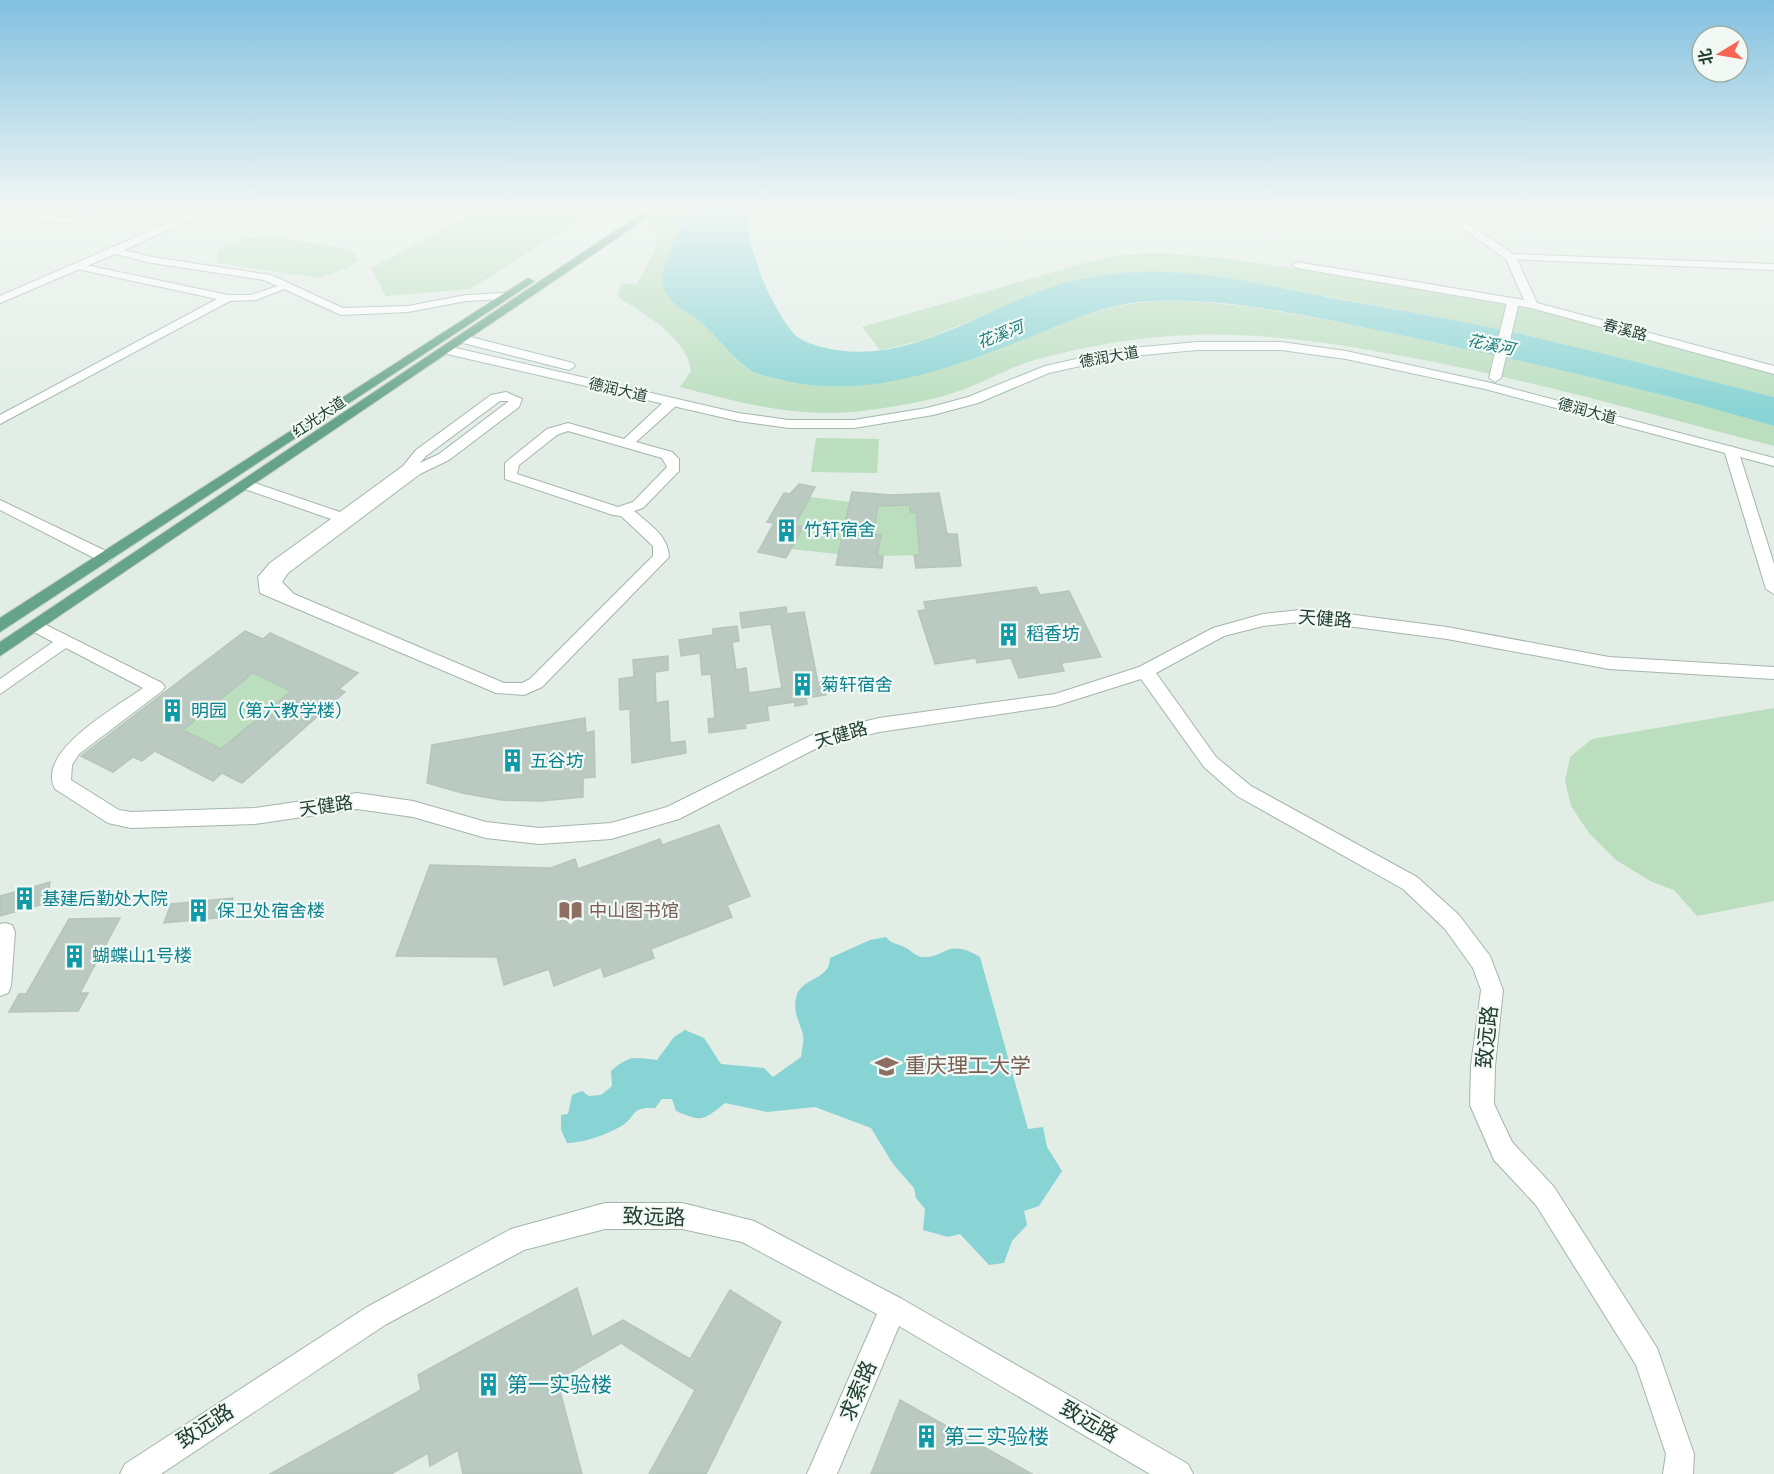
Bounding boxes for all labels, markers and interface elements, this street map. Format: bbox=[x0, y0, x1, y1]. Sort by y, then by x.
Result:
north arrow bbox=[1690, 24, 1750, 84]
text: 北 bbox=[1696, 47, 1716, 66]
street label: 春溪路 bbox=[1601, 315, 1649, 344]
water label: 花溪河 bbox=[975, 317, 1028, 351]
water label: 花溪河 bbox=[1466, 331, 1519, 358]
street label: 德润大道 bbox=[1078, 343, 1140, 370]
street label: 德润大道 bbox=[587, 374, 649, 405]
street label: 红光大道 bbox=[289, 393, 348, 440]
street label: 德润大道 bbox=[1556, 395, 1618, 426]
building icon: 竹轩宿舍 bbox=[773, 517, 799, 543]
place label: 竹轩宿舍 bbox=[804, 520, 876, 540]
street label: 天健路 bbox=[1297, 607, 1353, 631]
building icon: 稻香坊 bbox=[995, 621, 1021, 647]
place label: 稻香坊 bbox=[1026, 624, 1080, 644]
building icon: 菊轩宿舍 bbox=[790, 672, 816, 698]
place label: 菊轩宿舍 bbox=[821, 675, 893, 695]
building icon: 明园（第六教学楼） bbox=[160, 698, 186, 724]
place label: 明园（第六教学楼） bbox=[191, 701, 353, 721]
street label: 天健路 bbox=[812, 718, 870, 752]
building icon: 五谷坊 bbox=[499, 748, 525, 774]
place label: 五谷坊 bbox=[530, 751, 584, 771]
street label: 天健路 bbox=[298, 792, 354, 820]
building icon: 基建后勤处大院 bbox=[11, 886, 37, 912]
place label: 基建后勤处大院 bbox=[42, 889, 168, 909]
building icon: 保卫处宿舍楼 bbox=[186, 898, 212, 924]
library icon: 中山图书馆 bbox=[558, 898, 584, 924]
place label: 保卫处宿舍楼 bbox=[217, 901, 325, 921]
place label: 中山图书馆 bbox=[589, 901, 679, 921]
building icon: 蝴蝶山1号楼 bbox=[61, 943, 87, 969]
place label: 蝴蝶山1号楼 bbox=[92, 946, 192, 966]
street label: 致远路 bbox=[1472, 1004, 1501, 1069]
school or university icon: 重庆理工大学 bbox=[874, 1053, 900, 1079]
place label: 重庆理工大学 bbox=[905, 1054, 1031, 1077]
street label: 致远路 bbox=[622, 1204, 686, 1229]
street label: 求索路 bbox=[835, 1357, 880, 1424]
building icon: 第一实验楼 bbox=[476, 1372, 502, 1398]
place label: 第一实验楼 bbox=[507, 1373, 612, 1396]
street label: 致远路 bbox=[1056, 1396, 1122, 1447]
street label: 致远路 bbox=[172, 1399, 237, 1452]
building icon: 第三实验楼 bbox=[913, 1424, 939, 1450]
place label: 第三实验楼 bbox=[944, 1425, 1049, 1448]

